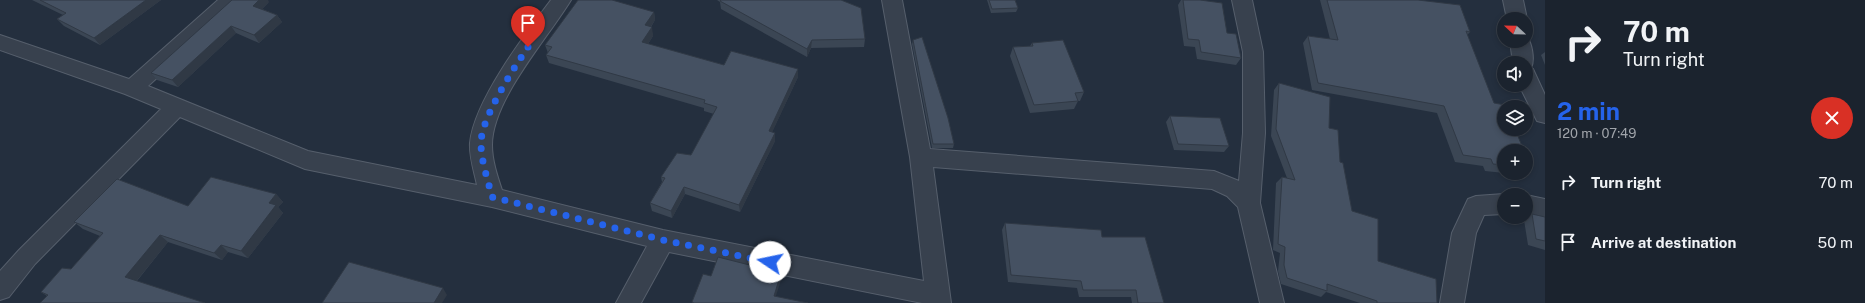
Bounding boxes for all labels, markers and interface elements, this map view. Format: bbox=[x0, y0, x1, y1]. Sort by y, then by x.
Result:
pin bbox=[511, 6, 545, 47]
icon: arrive bbox=[517, 12, 539, 34]
north arrow bbox=[1497, 12, 1533, 48]
map controls bbox=[1497, 12, 1533, 224]
text: 70 m bbox=[1623, 15, 1690, 48]
icon: right bbox=[1557, 16, 1609, 68]
text: Turn right bbox=[1623, 49, 1705, 70]
button: sound bbox=[1497, 56, 1533, 92]
text: 2 min bbox=[1557, 97, 1620, 125]
button: close bbox=[1811, 97, 1853, 139]
button: layers bbox=[1497, 100, 1533, 136]
text: 120 m · 07:49 bbox=[1557, 126, 1636, 141]
button: + bbox=[1497, 144, 1533, 180]
icon: right bbox=[1557, 171, 1579, 193]
text: Turn right bbox=[1591, 174, 1661, 191]
text: 70 m bbox=[1818, 174, 1853, 191]
button: − bbox=[1497, 188, 1533, 224]
icon: arrive bbox=[1557, 231, 1579, 253]
text: Arrive at destination bbox=[1591, 234, 1736, 251]
text: 50 m bbox=[1818, 234, 1853, 251]
position arrow bbox=[749, 241, 791, 283]

